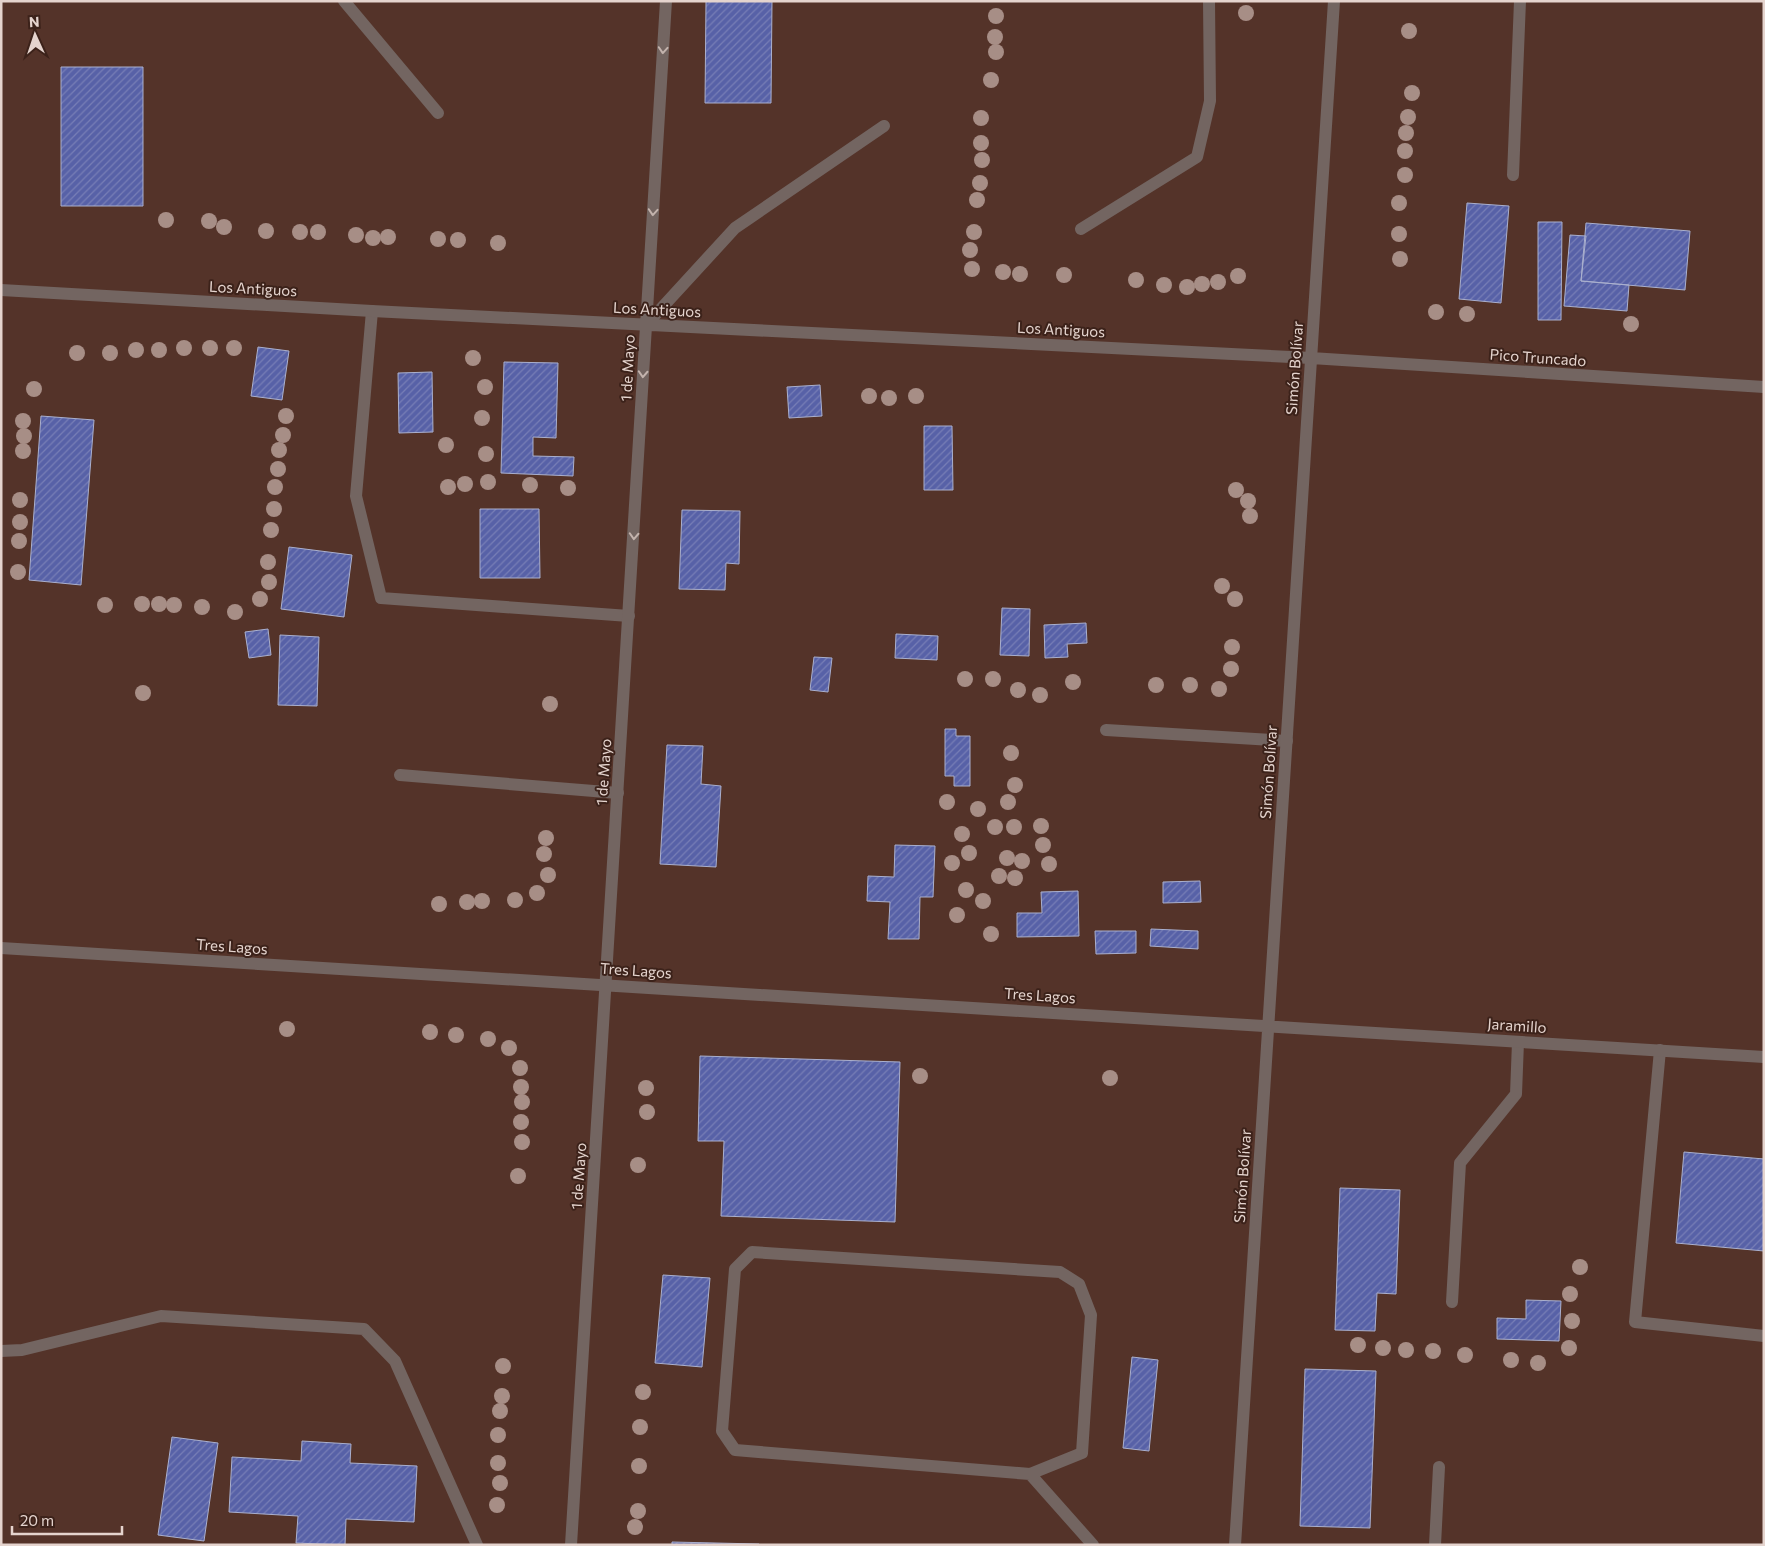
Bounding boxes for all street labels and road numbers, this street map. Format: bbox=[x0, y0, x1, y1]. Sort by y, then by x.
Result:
street label: Los Antiguos bbox=[208, 277, 298, 299]
street label: Los Antiguos bbox=[612, 298, 702, 320]
street label: Los Antiguos bbox=[1016, 318, 1106, 340]
street label: Simón Bolívar bbox=[1282, 321, 1306, 415]
street label: 1 de Mayo bbox=[616, 334, 638, 402]
street label: Pico Truncado bbox=[1489, 345, 1587, 369]
street label: Simón Bolívar bbox=[1256, 725, 1280, 819]
street label: 1 de Mayo bbox=[592, 738, 614, 806]
street label: Tres Lagos bbox=[196, 935, 269, 957]
street label: Tres Lagos bbox=[600, 959, 673, 981]
street label: Tres Lagos bbox=[1004, 984, 1077, 1006]
street label: Jaramillo bbox=[1487, 1014, 1547, 1036]
street label: Simón Bolívar bbox=[1230, 1129, 1254, 1223]
street label: 1 de Mayo bbox=[567, 1142, 589, 1210]

